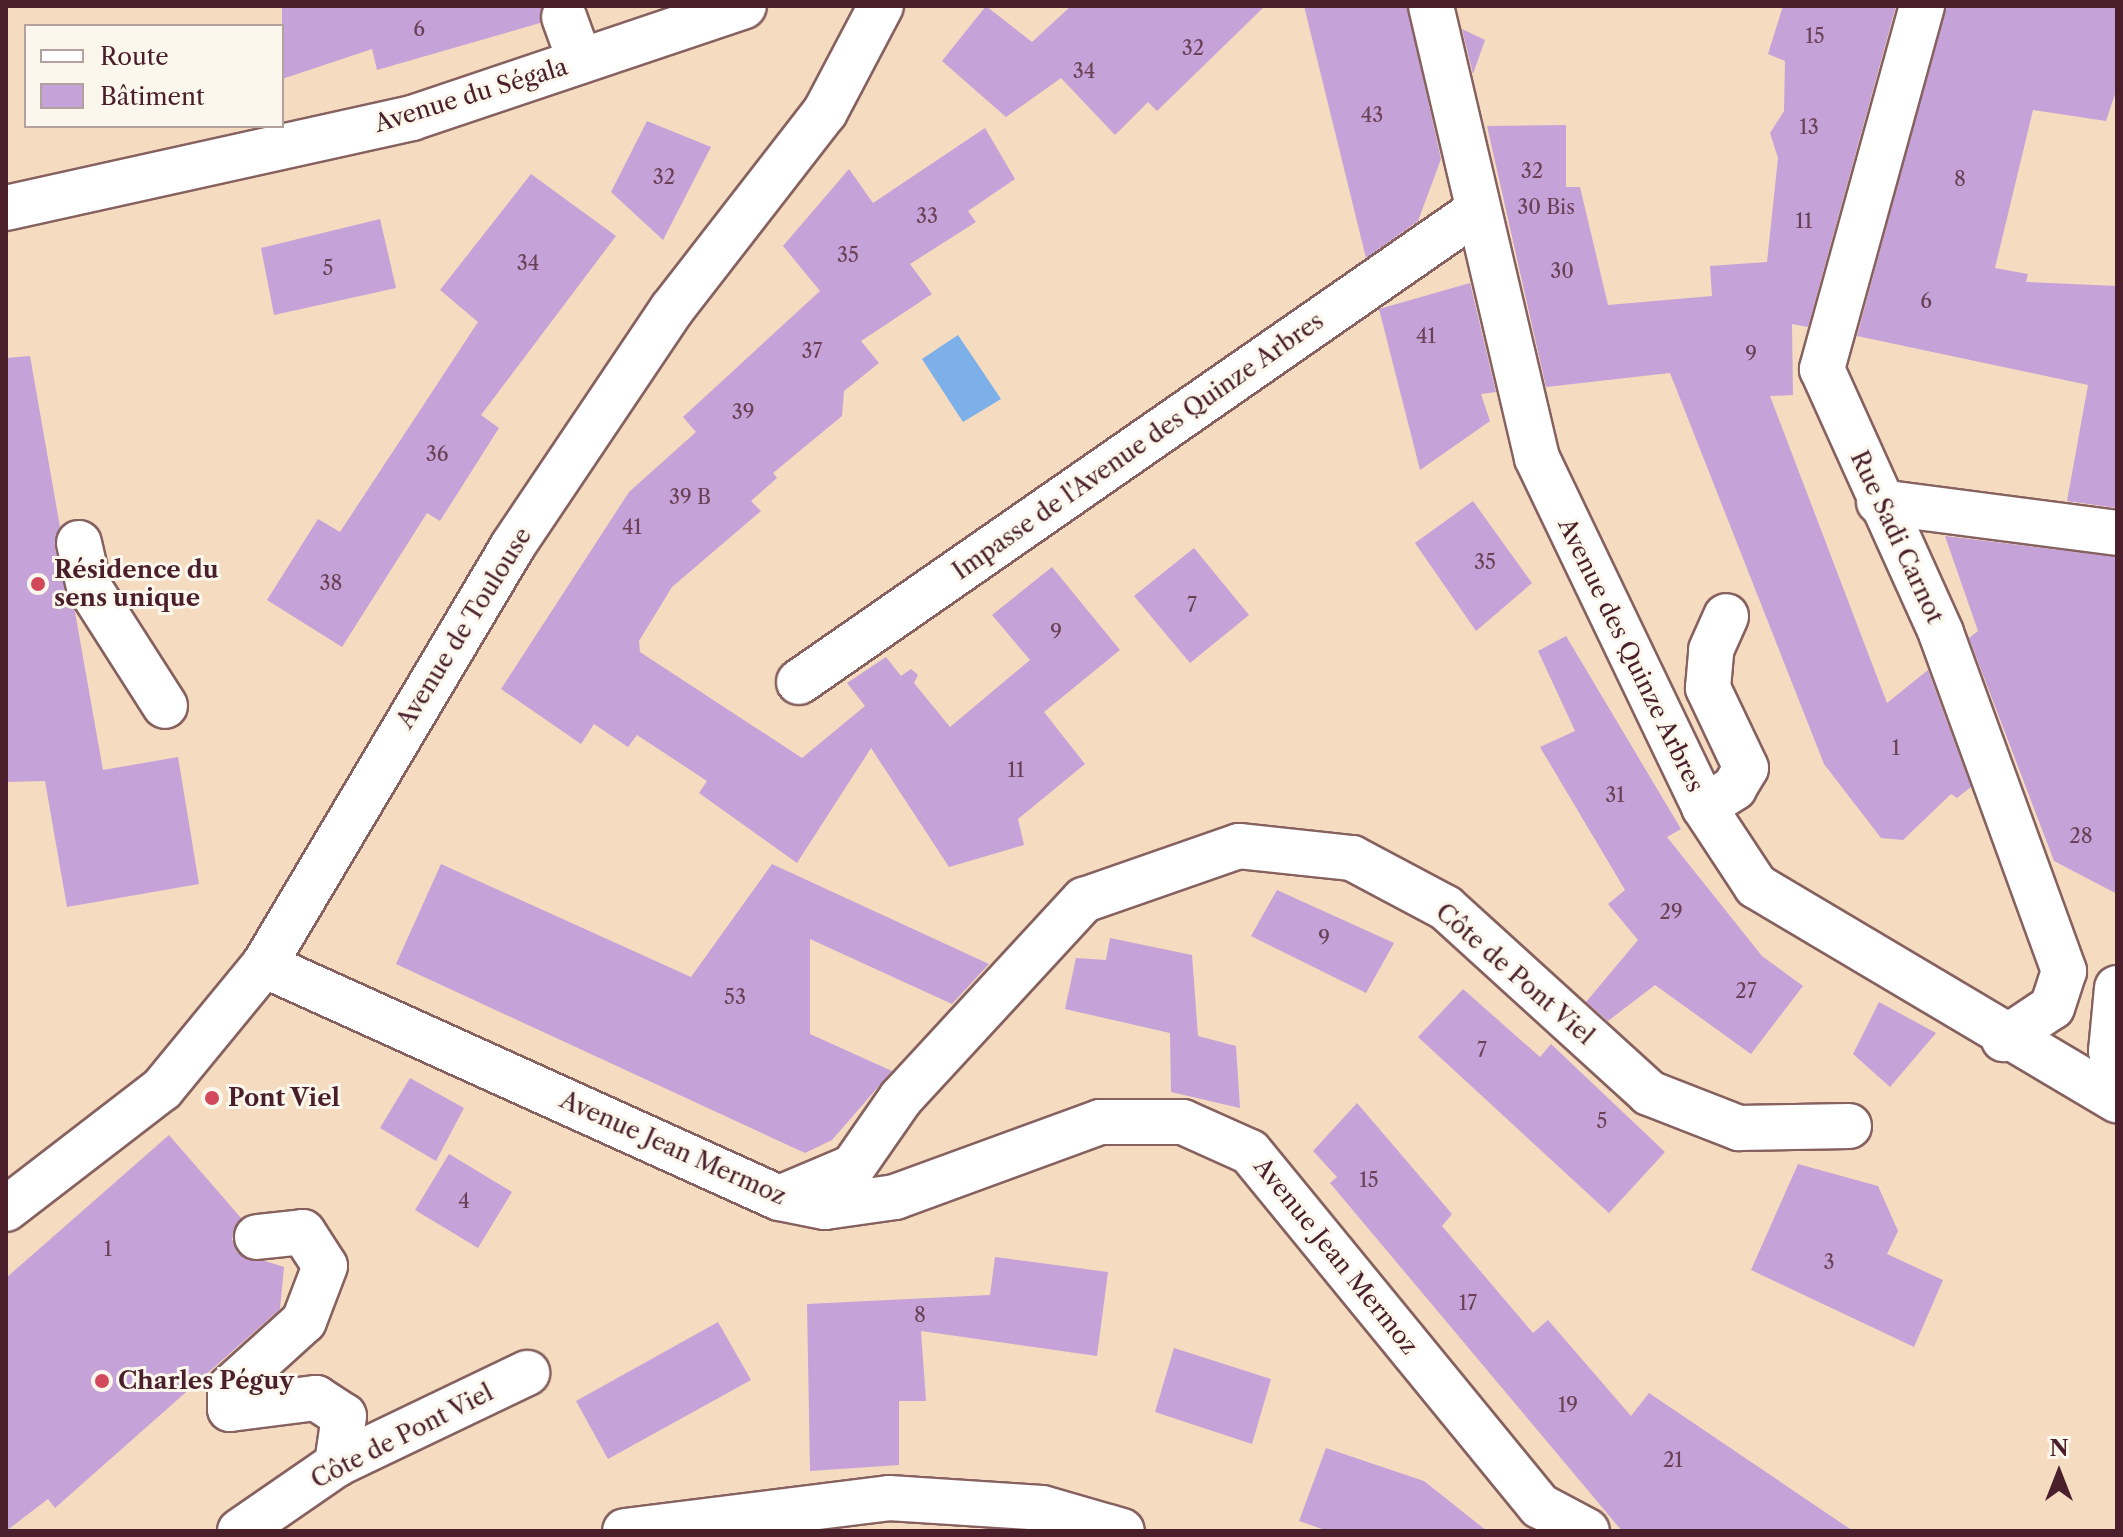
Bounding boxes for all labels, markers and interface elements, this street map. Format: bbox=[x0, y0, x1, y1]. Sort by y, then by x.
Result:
house number: 6 bbox=[413, 17, 425, 41]
legend bbox=[24, 24, 284, 128]
house number: 15 bbox=[1805, 24, 1825, 48]
house number: 32 bbox=[1182, 36, 1204, 60]
text: Route bbox=[100, 42, 169, 71]
street label: Avenue du Ségala bbox=[371, 52, 571, 138]
house number: 34 bbox=[1073, 59, 1095, 83]
text: Bâtiment bbox=[100, 82, 205, 111]
house number: 43 bbox=[1361, 103, 1383, 127]
house number: 13 bbox=[1799, 115, 1819, 139]
house number: 32 bbox=[1521, 159, 1543, 183]
house number: 32 bbox=[653, 165, 675, 189]
house number: 8 bbox=[1954, 167, 1966, 191]
house number: 30 Bis bbox=[1517, 195, 1575, 219]
house number: 33 bbox=[916, 204, 938, 228]
house number: 11 bbox=[1796, 209, 1812, 233]
house number: 35 bbox=[837, 243, 859, 267]
house number: 34 bbox=[517, 251, 539, 275]
house number: 5 bbox=[323, 256, 333, 280]
house number: 30 bbox=[1550, 259, 1574, 283]
house number: 6 bbox=[1920, 289, 1932, 313]
street label: Impasse de l'Avenue des Quinze Arbres bbox=[947, 306, 1329, 586]
house number: 41 bbox=[1416, 324, 1436, 348]
house number: 37 bbox=[802, 339, 822, 363]
house number: 9 bbox=[1745, 342, 1757, 366]
house number: 39 bbox=[732, 400, 754, 424]
house number: 36 bbox=[426, 442, 448, 466]
street label: Rue Sadi Carnot bbox=[1844, 446, 1950, 628]
house number: 39 B bbox=[669, 485, 711, 509]
street label: Avenue des Quinze Arbres bbox=[1552, 513, 1710, 797]
house number: 41 bbox=[622, 515, 642, 539]
street label: Avenue de Toulouse bbox=[390, 522, 538, 734]
house number: 35 bbox=[1474, 550, 1496, 574]
place label: Résidence du sens unique bbox=[54, 556, 219, 612]
house number: 38 bbox=[320, 571, 342, 595]
marker: Résidence du sens unique bbox=[29, 575, 47, 593]
house number: 7 bbox=[1187, 593, 1197, 617]
house number: 9 bbox=[1050, 620, 1062, 644]
house number: 1 bbox=[1892, 736, 1900, 760]
house number: 11 bbox=[1008, 758, 1024, 782]
house number: 31 bbox=[1605, 783, 1625, 807]
house number: 28 bbox=[2069, 824, 2093, 848]
street label: Côte de Pont Viel bbox=[1430, 897, 1600, 1051]
house number: 29 bbox=[1659, 900, 1683, 924]
house number: 9 bbox=[1318, 926, 1330, 950]
house number: 27 bbox=[1735, 979, 1757, 1003]
house number: 53 bbox=[724, 985, 746, 1009]
house number: 7 bbox=[1477, 1038, 1487, 1062]
place label: Pont Viel bbox=[228, 1084, 341, 1112]
street label: Avenue Jean Mermoz bbox=[556, 1085, 790, 1211]
marker: Pont Viel bbox=[203, 1089, 221, 1107]
house number: 5 bbox=[1597, 1109, 1607, 1133]
street label: Avenue Jean Mermoz bbox=[1248, 1152, 1424, 1360]
house number: 15 bbox=[1359, 1168, 1379, 1192]
house number: 4 bbox=[458, 1189, 470, 1213]
house number: 1 bbox=[104, 1237, 112, 1261]
house number: 3 bbox=[1823, 1250, 1835, 1274]
house number: 17 bbox=[1459, 1291, 1477, 1315]
house number: 8 bbox=[914, 1303, 926, 1327]
place label: Charles Péguy bbox=[118, 1367, 294, 1395]
marker: Charles Péguy bbox=[93, 1372, 111, 1390]
street label: Côte de Pont Viel bbox=[306, 1378, 498, 1494]
house number: 19 bbox=[1558, 1393, 1578, 1417]
north arrow bbox=[2019, 1433, 2099, 1513]
text: N bbox=[2049, 1435, 2069, 1462]
house number: 21 bbox=[1663, 1448, 1683, 1472]

